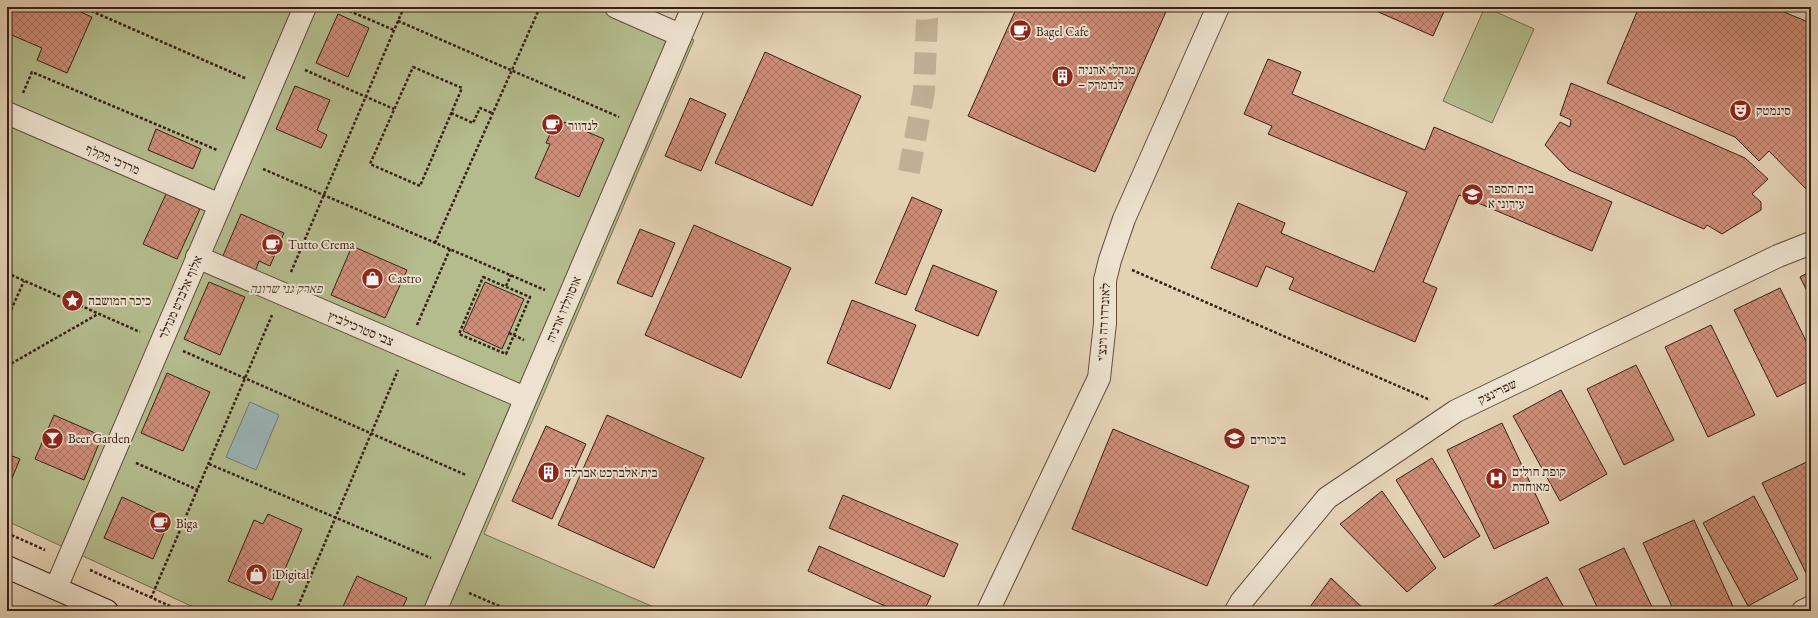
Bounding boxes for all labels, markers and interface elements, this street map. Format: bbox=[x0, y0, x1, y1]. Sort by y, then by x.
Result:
cafe icon: Bagel Cafe bbox=[1007, 18, 1033, 44]
place label: Bagel Cafe bbox=[1036, 23, 1089, 40]
place label: מגדלי ארניה – לנדמרק bbox=[1078, 61, 1136, 93]
building icon: מגדלי ארניה – לנדמרק bbox=[1049, 63, 1075, 89]
theatre icon: סינמטק bbox=[1728, 97, 1754, 123]
place label: סינמטק bbox=[1756, 102, 1791, 119]
cafe icon: לנדוור bbox=[539, 112, 565, 138]
place label: לנדוור bbox=[568, 117, 598, 134]
street label: מרדכי מקלף bbox=[83, 140, 143, 179]
place label: בית הספר עירוני א bbox=[1488, 180, 1534, 212]
school or university icon: בית הספר עירוני א bbox=[1459, 182, 1485, 208]
cafe icon: Tutto Crema bbox=[260, 231, 286, 257]
place label: Tutto Crema bbox=[288, 236, 356, 253]
street label: אלוף אלברט מנדלר bbox=[154, 252, 207, 342]
shop icon: Castro bbox=[359, 265, 385, 291]
place label: Castro bbox=[388, 270, 421, 287]
street label: אוסוולדו ארניה bbox=[542, 273, 585, 345]
park label: פארק גני שרונה bbox=[250, 280, 324, 297]
street label: לאונרדו דה וינצ'י bbox=[1093, 282, 1114, 362]
place icon: כיכר המושבה bbox=[60, 287, 86, 313]
place label: כיכר המושבה bbox=[88, 292, 151, 309]
street label: צבי סטרכילביץ bbox=[325, 307, 396, 350]
street label: שפרינצק bbox=[1475, 375, 1520, 408]
bar icon: Beer Garden bbox=[40, 425, 66, 451]
school or university icon: ביכורים bbox=[1222, 426, 1248, 452]
place label: Beer Garden bbox=[68, 430, 130, 447]
place label: ביכורים bbox=[1250, 431, 1286, 448]
building icon: בית אלברכט אברלה bbox=[536, 459, 562, 485]
place label: קופת חולים מאוחדת bbox=[1512, 463, 1566, 495]
place label: בית אלברכט אברלה bbox=[564, 464, 658, 481]
hospital icon: קופת חולים מאוחדת bbox=[1483, 465, 1509, 491]
cafe icon: Biga bbox=[148, 510, 174, 536]
place label: Biga bbox=[176, 515, 198, 532]
shop icon: iDigital bbox=[243, 561, 269, 587]
place label: iDigital bbox=[272, 566, 309, 583]

